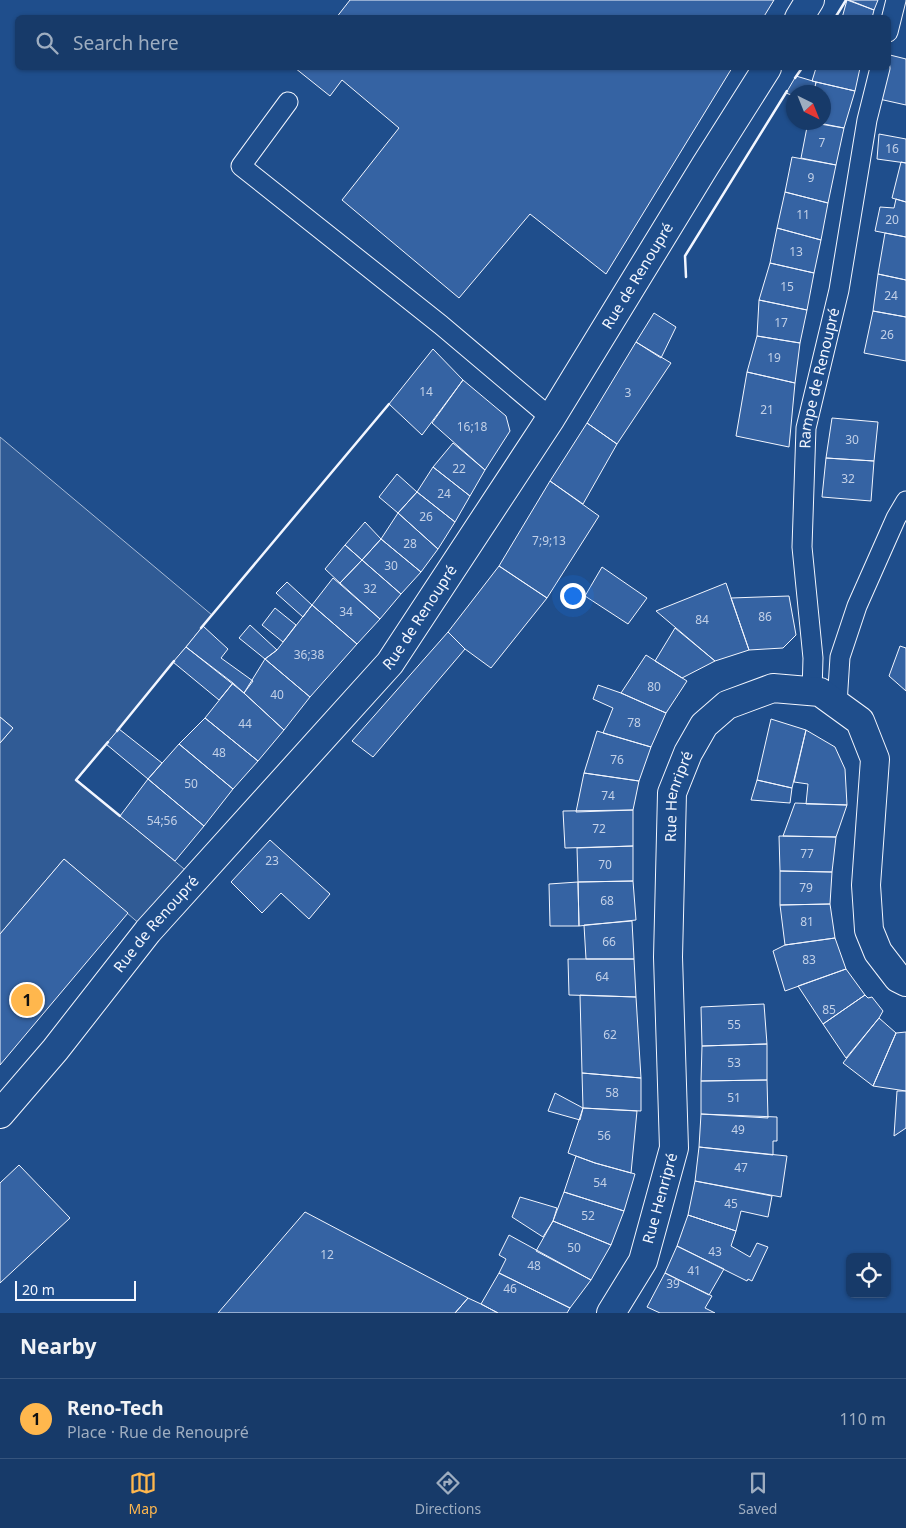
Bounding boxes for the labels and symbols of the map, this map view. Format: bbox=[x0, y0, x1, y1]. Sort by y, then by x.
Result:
north arrow bbox=[786, 85, 831, 130]
house number: 7 bbox=[819, 134, 826, 151]
house number: 16 bbox=[885, 140, 899, 157]
house number: 9 bbox=[808, 169, 815, 186]
house number: 11 bbox=[796, 206, 810, 223]
house number: 20 bbox=[885, 211, 899, 228]
street label: Rue de Renoupré bbox=[597, 218, 677, 333]
house number: 13 bbox=[789, 243, 803, 260]
house number: 15 bbox=[780, 278, 794, 295]
house number: 24 bbox=[884, 287, 898, 304]
street label: Rampe de Renoupré bbox=[794, 305, 843, 449]
house number: 17 bbox=[774, 314, 788, 331]
house number: 26 bbox=[880, 326, 894, 343]
house number: 19 bbox=[767, 349, 781, 366]
house number: 14 bbox=[419, 383, 433, 400]
house number: 3 bbox=[625, 384, 632, 401]
house number: 21 bbox=[760, 401, 774, 418]
house number: 16;18 bbox=[457, 418, 487, 435]
house number: 30 bbox=[845, 431, 859, 448]
house number: 22 bbox=[452, 460, 466, 477]
house number: 32 bbox=[841, 470, 855, 487]
house number: 24 bbox=[437, 485, 451, 502]
house number: 26 bbox=[419, 508, 433, 525]
house number: 7;9;13 bbox=[532, 532, 566, 549]
house number: 28 bbox=[403, 535, 417, 552]
house number: 30 bbox=[384, 557, 398, 574]
street label: Rue de Renoupré bbox=[378, 561, 461, 674]
house number: 32 bbox=[363, 580, 377, 597]
your location bbox=[560, 583, 586, 609]
house number: 34 bbox=[339, 603, 353, 620]
house number: 86 bbox=[758, 608, 772, 625]
house number: 84 bbox=[695, 611, 709, 628]
house number: 36;38 bbox=[294, 646, 324, 663]
house number: 80 bbox=[647, 678, 661, 695]
house number: 40 bbox=[270, 686, 284, 703]
house number: 78 bbox=[627, 714, 641, 731]
house number: 44 bbox=[238, 715, 252, 732]
house number: 48 bbox=[212, 744, 226, 761]
street label: Rue Henripré bbox=[660, 748, 697, 842]
house number: 76 bbox=[610, 751, 624, 768]
house number: 50 bbox=[184, 775, 198, 792]
house number: 74 bbox=[601, 787, 615, 804]
house number: 54;56 bbox=[147, 812, 177, 829]
house number: 72 bbox=[592, 820, 606, 837]
house number: 77 bbox=[800, 845, 814, 862]
house number: 23 bbox=[265, 852, 279, 869]
house number: 70 bbox=[598, 856, 612, 873]
street label: Rue de Renoupré bbox=[108, 871, 203, 976]
house number: 79 bbox=[799, 879, 813, 896]
house number: 68 bbox=[600, 892, 614, 909]
house number: 81 bbox=[800, 913, 814, 930]
house number: 66 bbox=[602, 933, 616, 950]
house number: 83 bbox=[802, 951, 816, 968]
house number: 64 bbox=[595, 968, 609, 985]
pin: 1 bbox=[11, 981, 43, 1019]
house number: 85 bbox=[822, 1001, 836, 1018]
house number: 55 bbox=[727, 1016, 741, 1033]
house number: 62 bbox=[603, 1026, 617, 1043]
house number: 53 bbox=[727, 1054, 741, 1071]
house number: 58 bbox=[605, 1084, 619, 1101]
house number: 51 bbox=[727, 1089, 741, 1106]
house number: 49 bbox=[731, 1121, 745, 1138]
house number: 56 bbox=[597, 1127, 611, 1144]
street label: Rue Henripré bbox=[637, 1150, 681, 1246]
house number: 47 bbox=[734, 1159, 748, 1176]
house number: 54 bbox=[593, 1174, 607, 1191]
house number: 45 bbox=[724, 1195, 738, 1212]
house number: 52 bbox=[581, 1207, 595, 1224]
house number: 50 bbox=[567, 1239, 581, 1256]
house number: 43 bbox=[708, 1243, 722, 1260]
house number: 12 bbox=[320, 1246, 334, 1263]
house number: 48 bbox=[527, 1257, 541, 1274]
house number: 41 bbox=[687, 1262, 701, 1279]
house number: 39 bbox=[666, 1275, 680, 1292]
scale bar bbox=[15, 1278, 136, 1301]
house number: 46 bbox=[503, 1280, 517, 1297]

